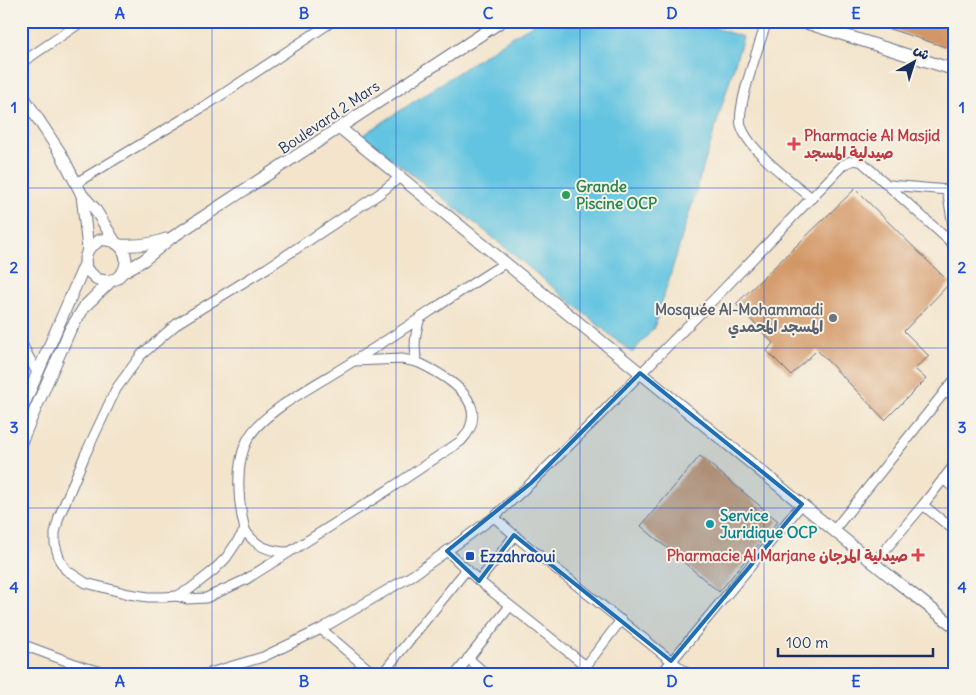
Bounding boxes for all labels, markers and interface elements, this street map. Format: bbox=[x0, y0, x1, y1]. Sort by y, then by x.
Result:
text: A bbox=[115, 3, 125, 23]
text: B bbox=[299, 3, 310, 23]
text: C bbox=[483, 3, 494, 23]
text: D bbox=[666, 3, 678, 23]
text: E bbox=[851, 3, 861, 23]
north arrow bbox=[888, 38, 938, 88]
text: ش bbox=[911, 40, 934, 64]
street label: Boulevard 2 Mars bbox=[275, 76, 383, 158]
text: 1 bbox=[11, 97, 17, 117]
text: 1 bbox=[959, 97, 965, 117]
place label: Pharmacie Al Masjid صيدلية المسجد bbox=[804, 126, 940, 162]
marker: Pharmacie Al Masjid صيدلية المسجد bbox=[788, 138, 800, 150]
place label: Grande Piscine OCP bbox=[576, 177, 657, 213]
marker: Grande Piscine OCP bbox=[560, 189, 572, 201]
text: 2 bbox=[10, 257, 19, 277]
text: 2 bbox=[958, 257, 967, 277]
place label: Mosquée Al-Mohammadi المسجد المحمدي bbox=[655, 300, 823, 339]
marker: Mosquée Al-Mohammadi المسجد المحمدي bbox=[827, 312, 839, 324]
text: 3 bbox=[9, 417, 19, 437]
text: 3 bbox=[957, 417, 967, 437]
place label: Service Juridique OCP bbox=[720, 506, 817, 543]
marker: Service Juridique OCP bbox=[704, 518, 716, 530]
place label: Pharmacie Al Marjane صيدلية المرجان bbox=[667, 546, 908, 565]
place label: Ezzahraoui bbox=[480, 547, 555, 566]
marker: Pharmacie Al Marjane صيدلية المرجان bbox=[912, 549, 924, 561]
marker: Ezzahraoui bbox=[464, 550, 476, 562]
text: 4 bbox=[9, 577, 19, 597]
text: 4 bbox=[957, 577, 967, 597]
scale bar bbox=[778, 625, 934, 657]
text: 100 m bbox=[786, 633, 828, 652]
text: A bbox=[115, 671, 125, 691]
text: B bbox=[299, 671, 310, 691]
text: C bbox=[483, 671, 494, 691]
text: D bbox=[666, 671, 678, 691]
text: E bbox=[851, 671, 861, 691]

